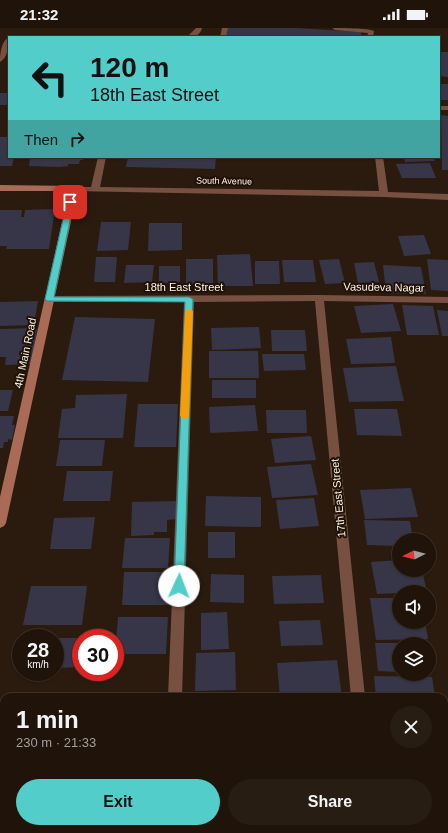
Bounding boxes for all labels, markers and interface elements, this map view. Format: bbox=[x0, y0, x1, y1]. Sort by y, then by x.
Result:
text: 21:32 bbox=[20, 6, 58, 23]
icon: left bbox=[24, 52, 76, 104]
text: 120 m bbox=[90, 52, 169, 83]
text: 18th East Street bbox=[90, 85, 219, 105]
icon: right bbox=[66, 128, 88, 150]
text: Then bbox=[24, 131, 58, 148]
street label: South Avenue bbox=[196, 176, 252, 186]
pin bbox=[53, 185, 87, 219]
icon: arrive bbox=[59, 191, 81, 213]
street label: Vasudeva Nagar bbox=[343, 280, 425, 294]
street label: 18th East Street bbox=[145, 281, 223, 293]
street label: 4th Main Road bbox=[12, 317, 38, 389]
street label: 17th East Street bbox=[329, 458, 347, 538]
north arrow bbox=[392, 533, 436, 577]
map controls bbox=[392, 533, 436, 681]
position arrow bbox=[158, 565, 200, 607]
button: sound bbox=[392, 585, 436, 629]
speed limit sign: 30 bbox=[72, 629, 124, 681]
button: layers bbox=[392, 637, 436, 681]
text: 28 bbox=[27, 639, 49, 661]
text: km/h bbox=[27, 659, 49, 670]
text: 1 min bbox=[16, 706, 79, 733]
button: close bbox=[390, 706, 432, 748]
text: 230 m · 21:33 bbox=[16, 735, 96, 750]
button: Exit bbox=[16, 779, 220, 825]
button: Share bbox=[228, 779, 432, 825]

